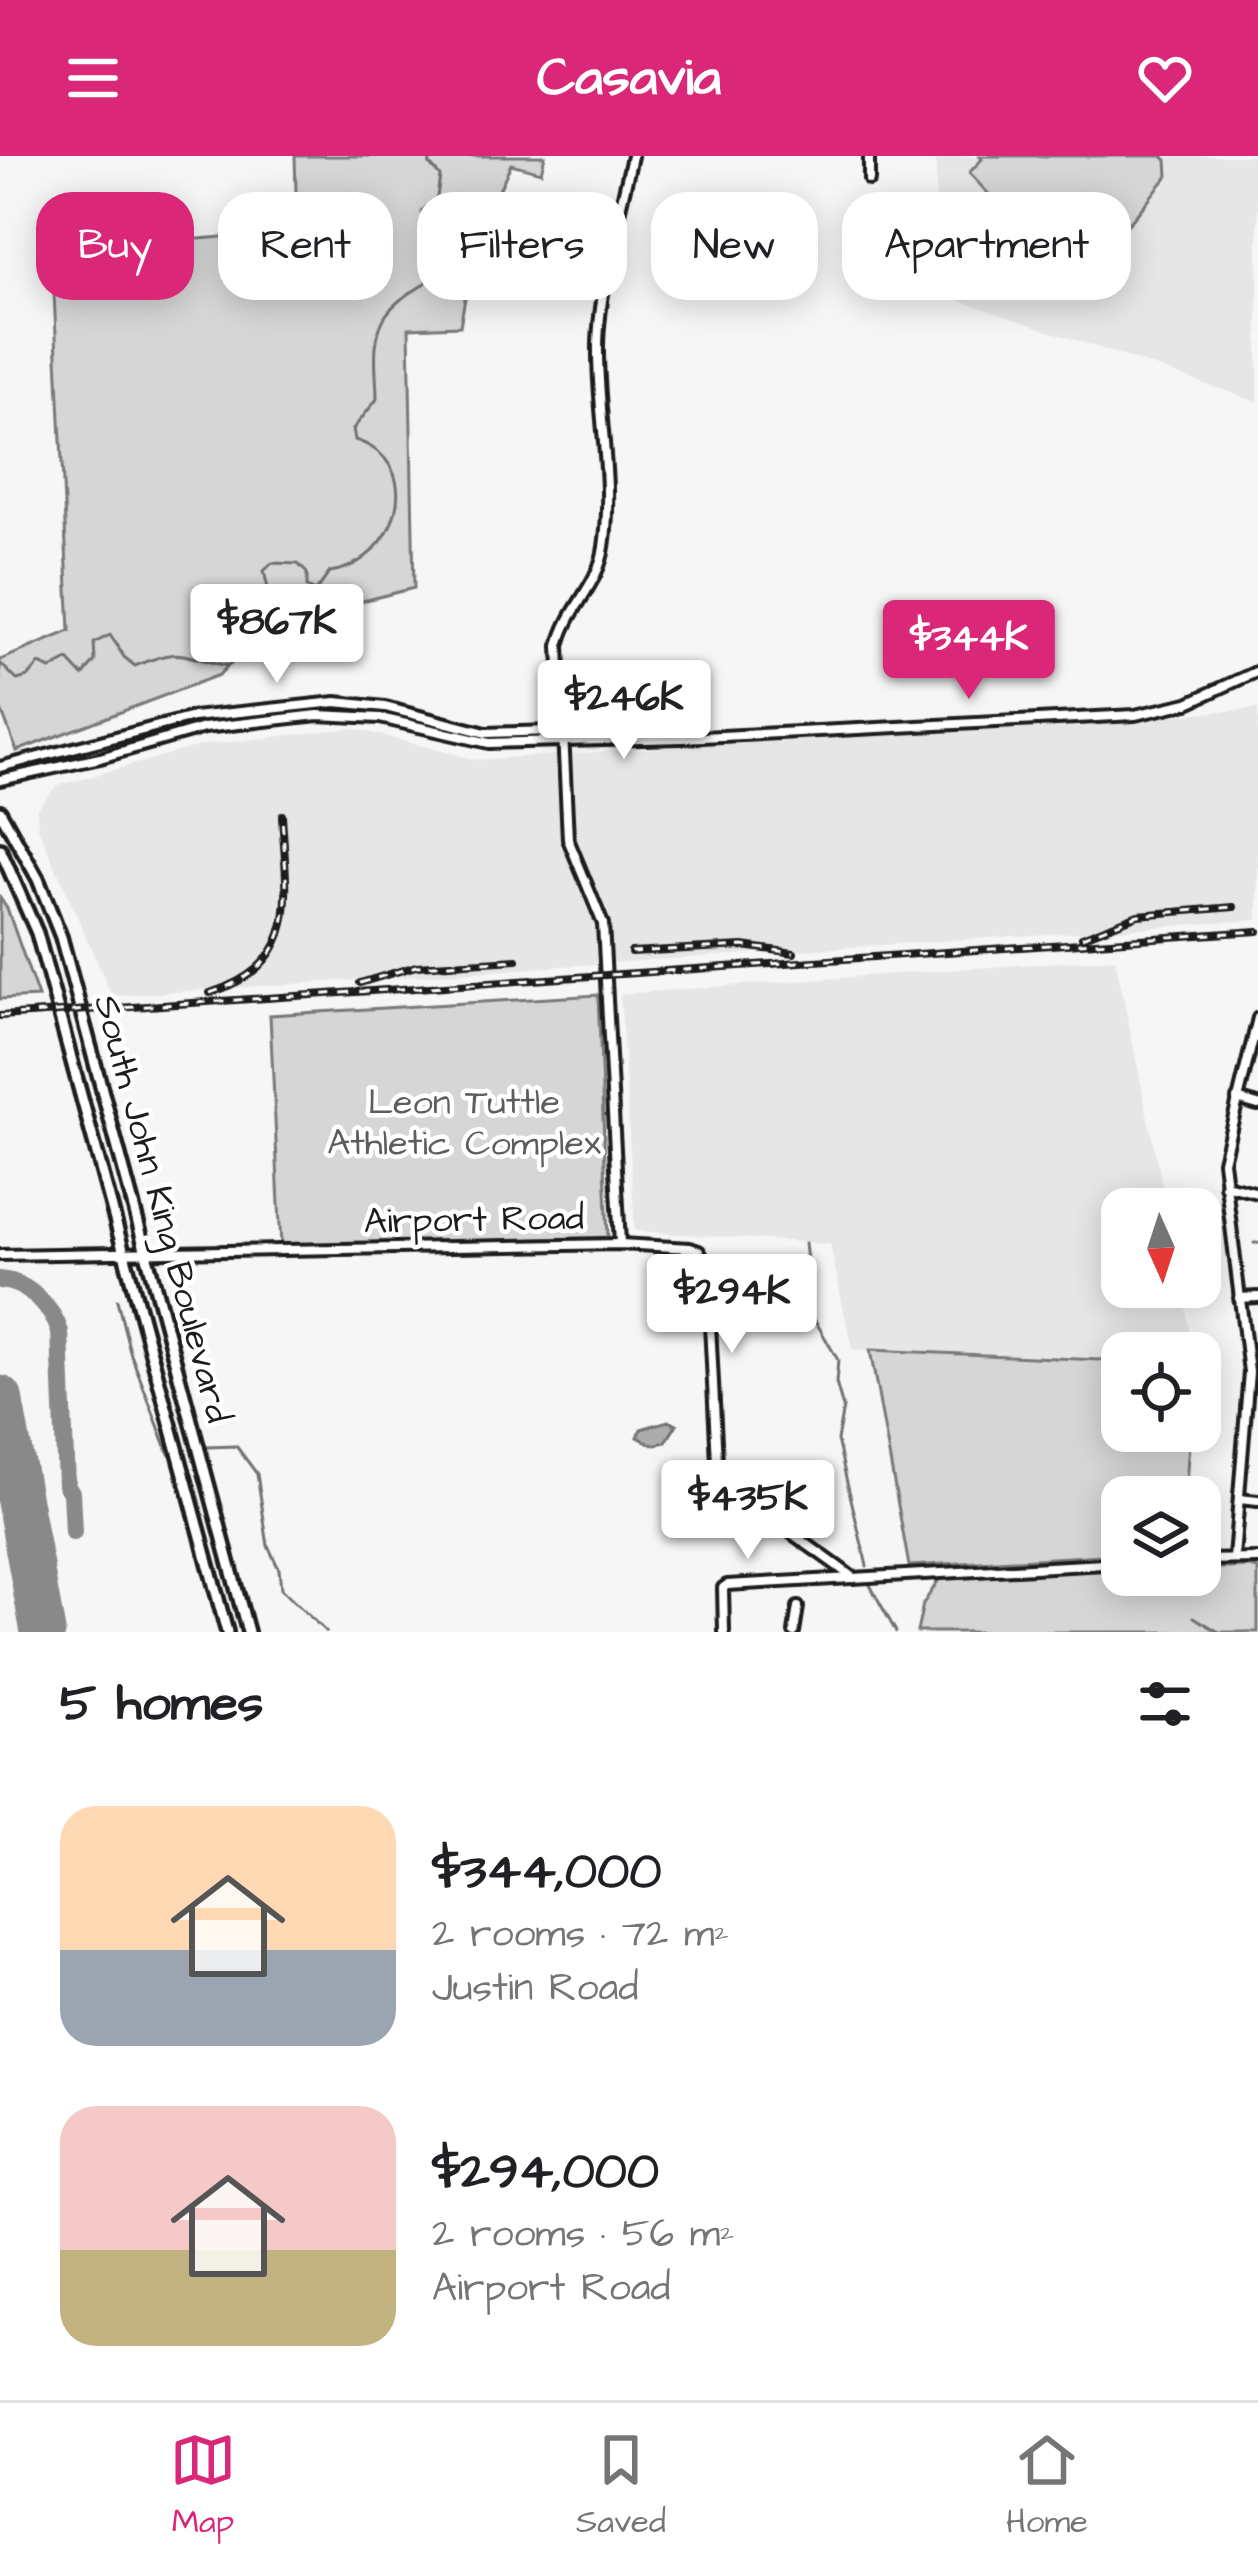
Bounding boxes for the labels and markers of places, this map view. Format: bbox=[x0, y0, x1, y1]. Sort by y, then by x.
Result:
pin: $867K bbox=[193, 584, 361, 686]
pin: $344K bbox=[885, 600, 1053, 702]
pin: $246K bbox=[540, 660, 708, 762]
pin: $294K bbox=[648, 1254, 816, 1356]
pin: $435K bbox=[664, 1460, 832, 1562]

